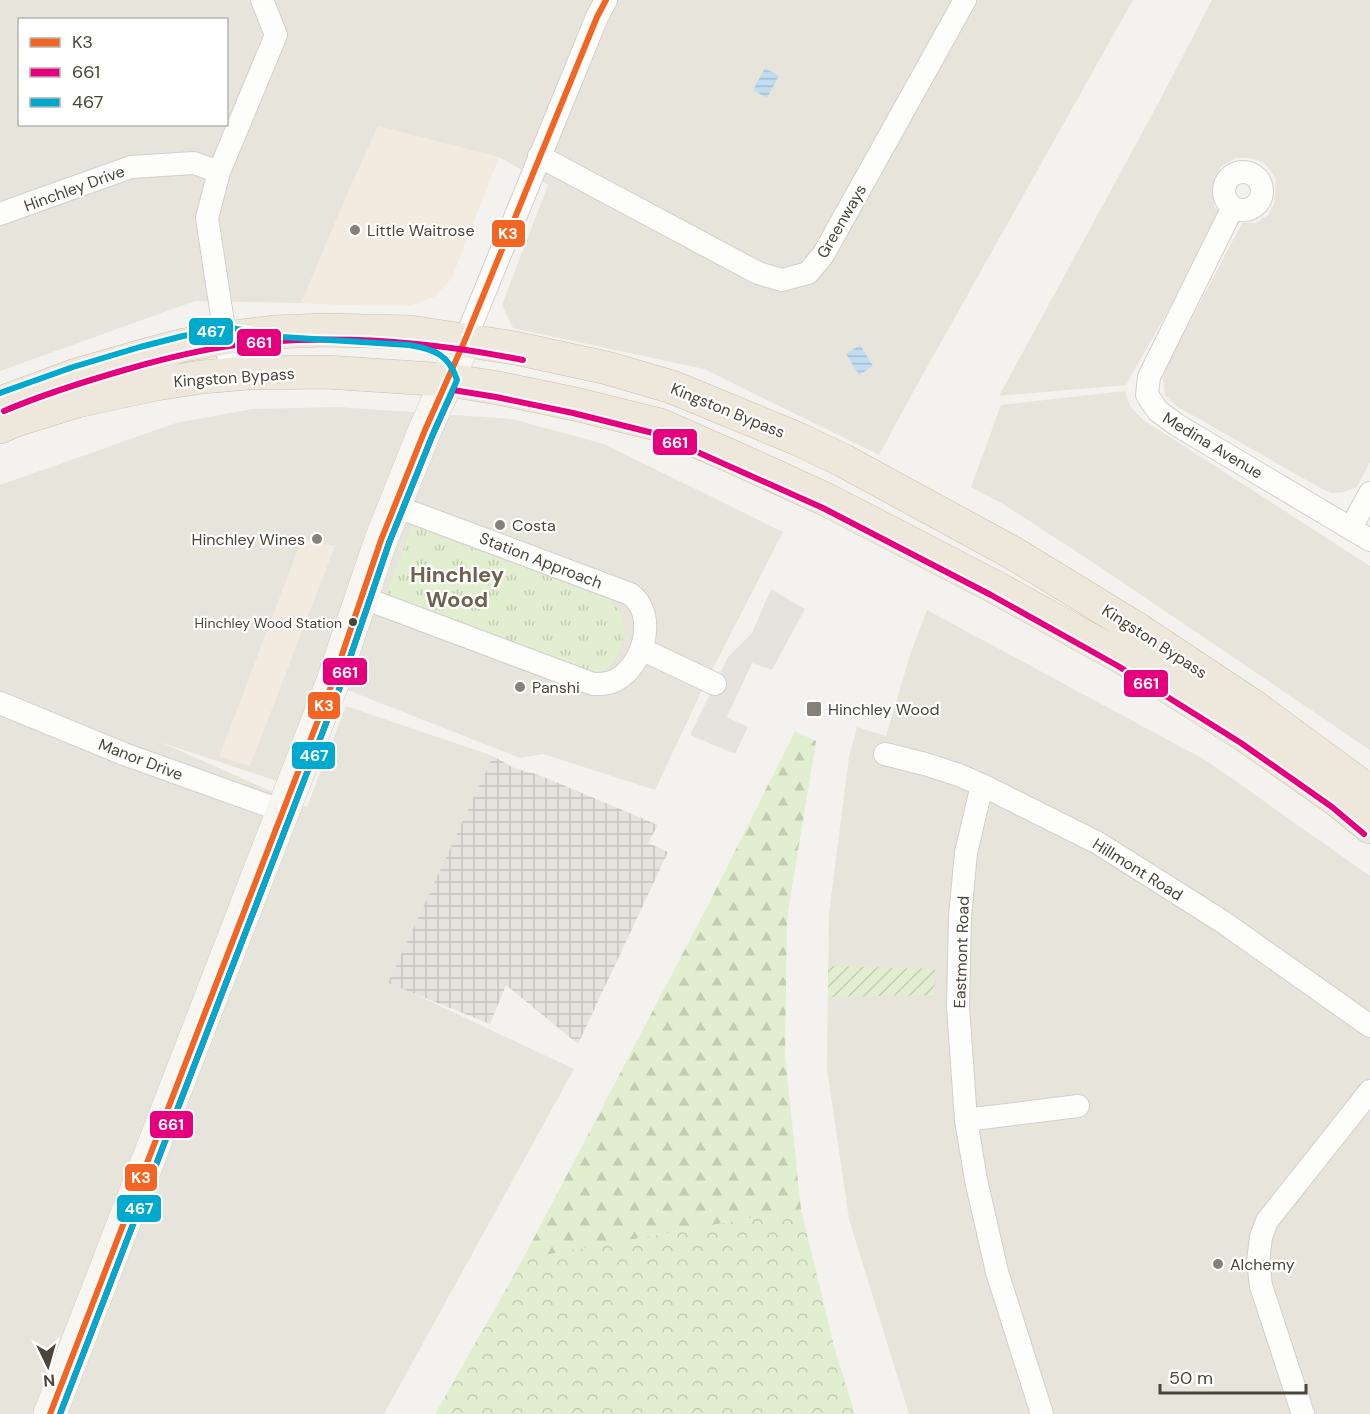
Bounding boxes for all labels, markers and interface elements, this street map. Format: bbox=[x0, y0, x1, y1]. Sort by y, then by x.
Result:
legend bbox=[18, 18, 228, 126]
text: K3 bbox=[72, 30, 93, 54]
text: 661 bbox=[72, 60, 100, 84]
text: 467 bbox=[72, 90, 103, 114]
street label: Hinchley Drive bbox=[21, 161, 127, 216]
street label: Greenways bbox=[812, 181, 871, 262]
line badge: K3 bbox=[491, 219, 526, 248]
place label: Little Waitrose bbox=[367, 220, 474, 241]
marker: Little Waitrose bbox=[348, 223, 362, 237]
text: K3 bbox=[498, 223, 518, 244]
line badge: 467 bbox=[188, 317, 234, 346]
text: 467 bbox=[197, 321, 226, 342]
line badge: 661 bbox=[236, 328, 282, 357]
text: 661 bbox=[246, 332, 272, 353]
street label: Kingston Bypass bbox=[173, 363, 295, 392]
street label: Kingston Bypass bbox=[668, 378, 788, 443]
street label: Medina Avenue bbox=[1159, 407, 1267, 484]
line badge: 661 bbox=[652, 428, 698, 456]
text: 661 bbox=[662, 432, 688, 453]
place label: Costa bbox=[512, 515, 556, 536]
marker: Costa bbox=[493, 518, 507, 532]
street label: Station Approach bbox=[476, 527, 605, 594]
place label: Hinchley Wines bbox=[192, 529, 305, 550]
marker: Hinchley Wines bbox=[310, 532, 324, 546]
district label: Hinchley Wood bbox=[410, 560, 504, 614]
street label: Kingston Bypass bbox=[1098, 600, 1211, 683]
place label: Hinchley Wood Station bbox=[195, 614, 342, 632]
marker: Hinchley Wood Station bbox=[347, 616, 359, 628]
line badge: 661 bbox=[322, 657, 368, 686]
text: 661 bbox=[332, 662, 358, 683]
line badge: 661 bbox=[1123, 669, 1169, 698]
text: 661 bbox=[1133, 673, 1159, 694]
place label: Panshi bbox=[532, 677, 580, 698]
marker: Panshi bbox=[513, 680, 527, 694]
line badge: K3 bbox=[307, 691, 341, 720]
text: K3 bbox=[314, 695, 334, 716]
place label: Hinchley Wood bbox=[828, 699, 939, 720]
marker: Hinchley Wood bbox=[805, 700, 823, 718]
street label: Manor Drive bbox=[96, 734, 186, 785]
line badge: 467 bbox=[291, 741, 336, 770]
text: 467 bbox=[300, 745, 329, 766]
street label: Hillmont Road bbox=[1089, 833, 1187, 906]
street label: Eastmont Road bbox=[949, 895, 974, 1009]
line badge: 661 bbox=[149, 1110, 194, 1139]
text: 661 bbox=[158, 1114, 184, 1135]
line badge: K3 bbox=[124, 1163, 158, 1192]
text: K3 bbox=[131, 1167, 151, 1188]
line badge: 467 bbox=[116, 1194, 162, 1223]
text: 467 bbox=[125, 1198, 154, 1219]
place label: Alchemy bbox=[1230, 1254, 1295, 1275]
marker: Alchemy bbox=[1211, 1257, 1225, 1271]
north arrow bbox=[18, 1336, 78, 1396]
scale bar bbox=[1160, 1357, 1306, 1395]
text: 50 m bbox=[1169, 1366, 1213, 1390]
text: N bbox=[43, 1369, 56, 1391]

